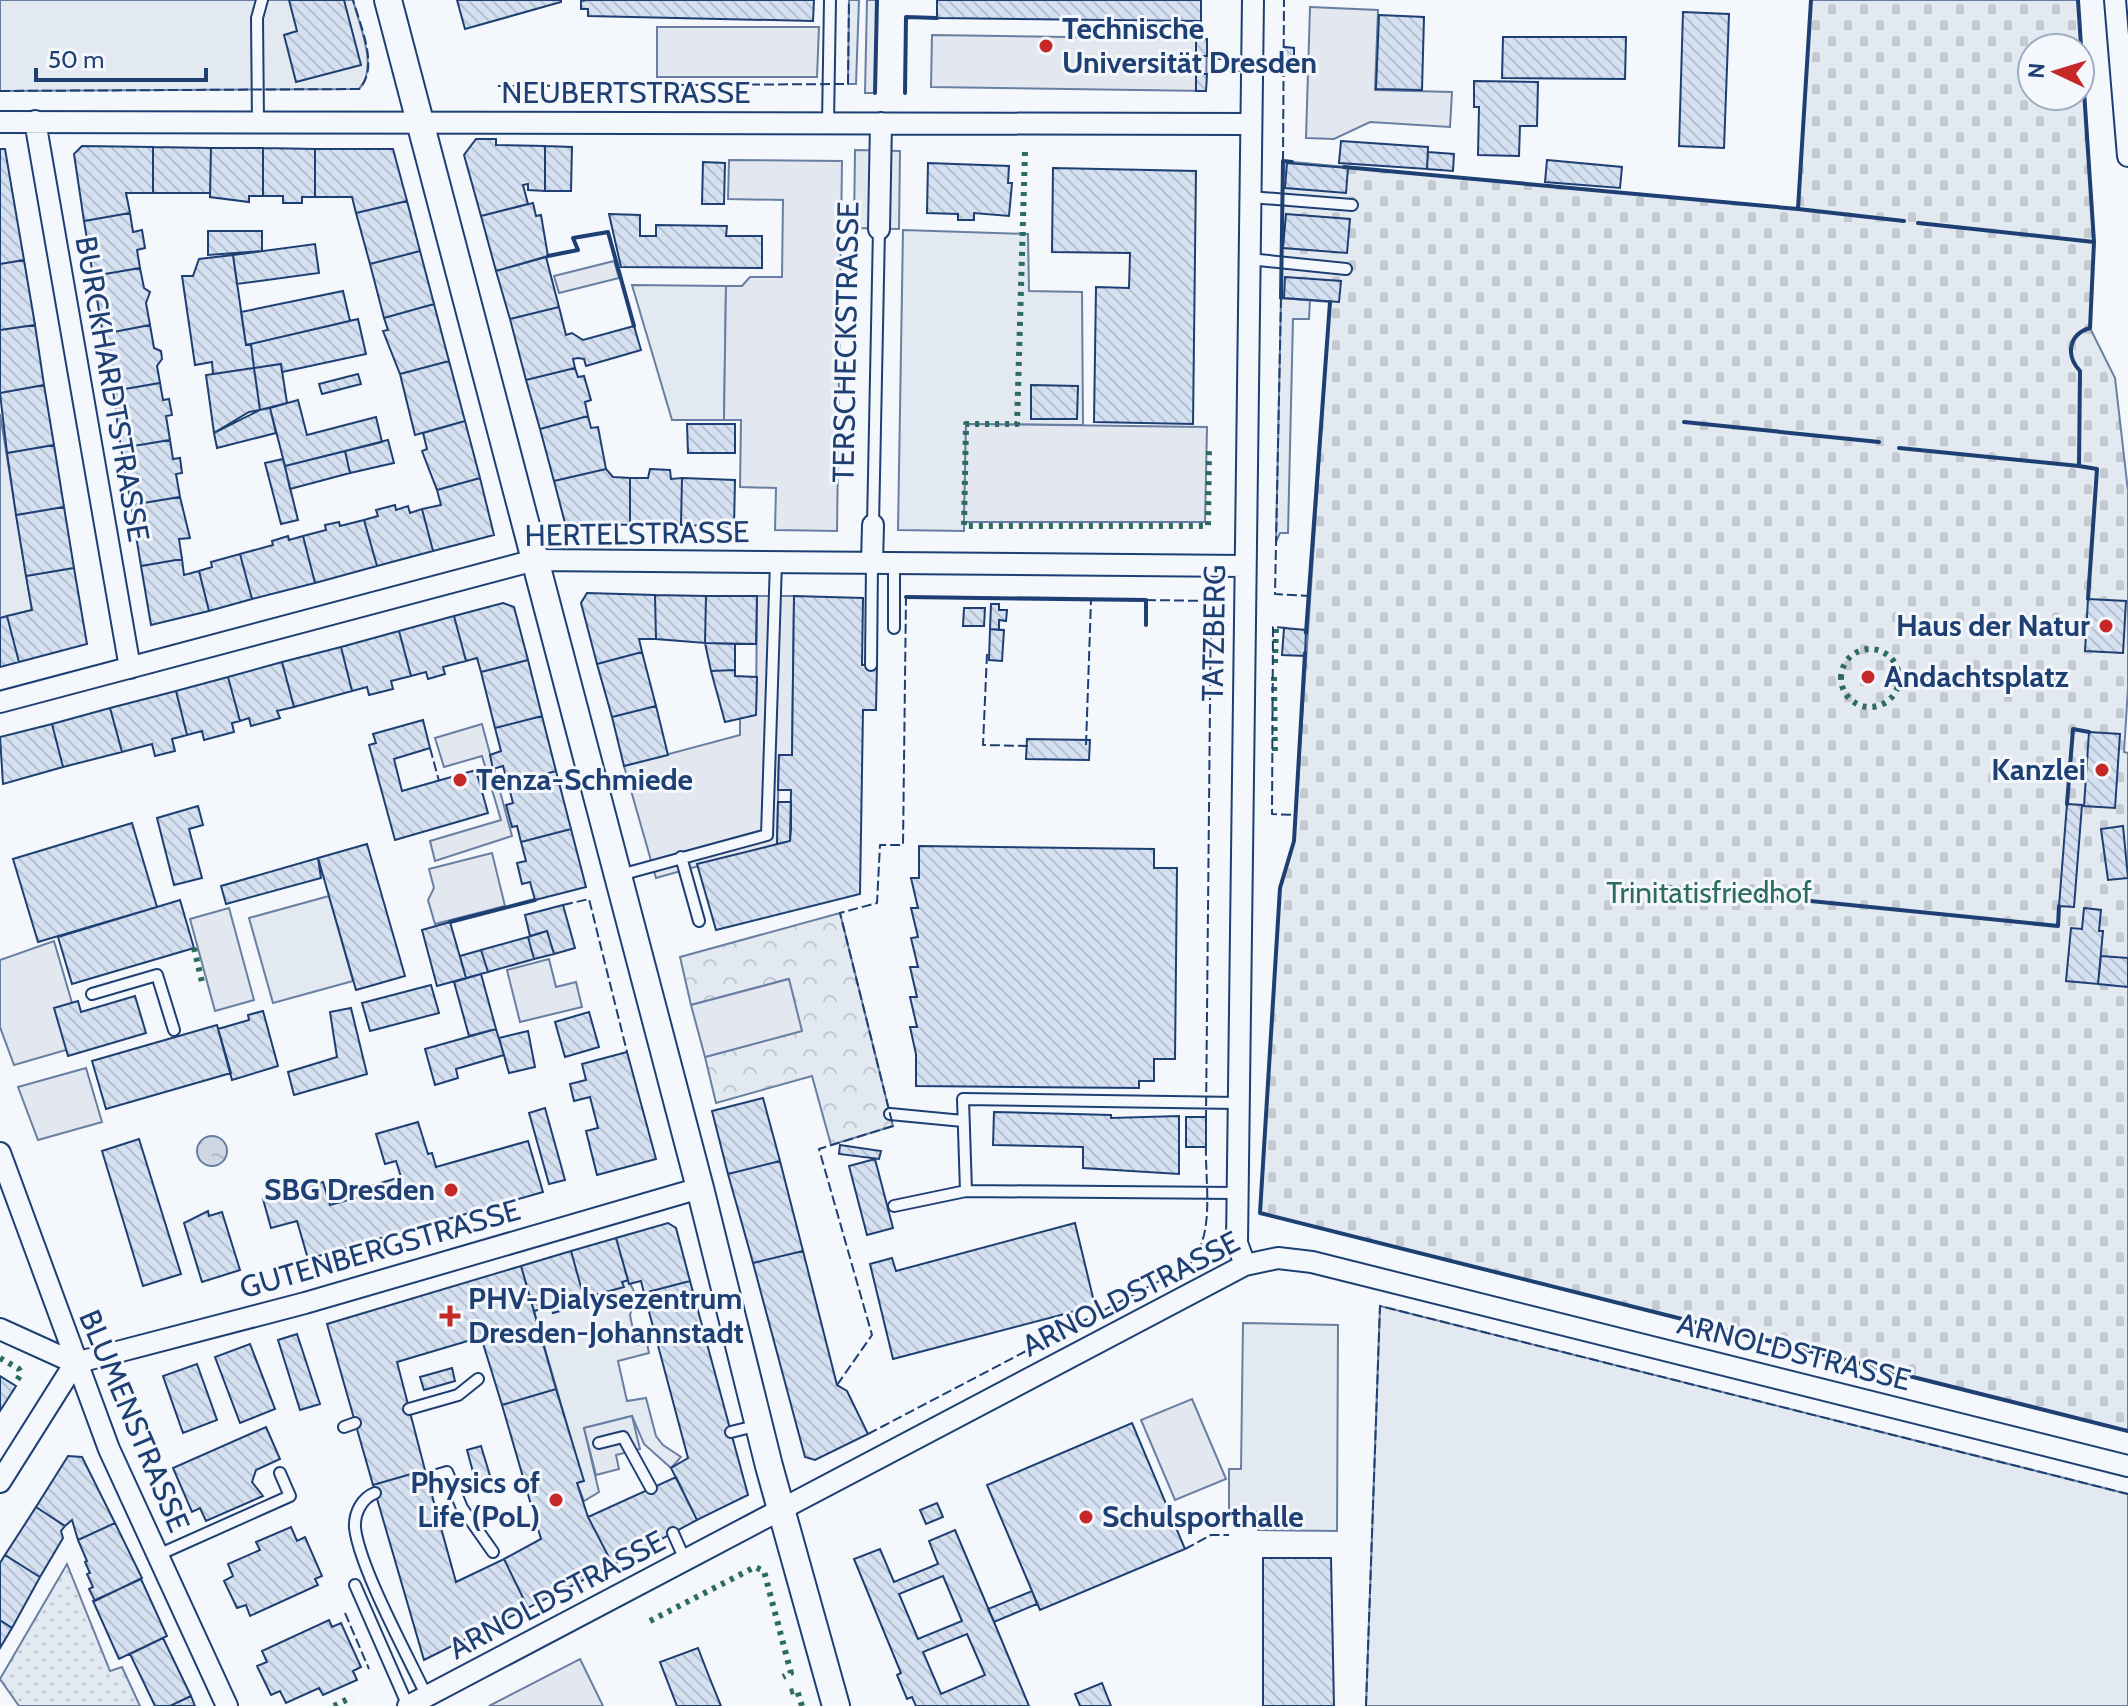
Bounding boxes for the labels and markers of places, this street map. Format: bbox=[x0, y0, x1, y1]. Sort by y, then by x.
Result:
place label: Technische Universität Dresden bbox=[1062, 10, 1317, 81]
marker: Technische Universität Dresden bbox=[1037, 37, 1055, 55]
place label: Haus der Natur bbox=[1896, 607, 2090, 644]
marker: Haus der Natur bbox=[2097, 617, 2115, 635]
place label: Andachtsplatz bbox=[1884, 658, 2069, 695]
marker: Andachtsplatz bbox=[1859, 668, 1877, 686]
place label: Kanzlei bbox=[1991, 751, 2086, 788]
place label: Tenza-Schmiede bbox=[476, 761, 693, 798]
marker: Kanzlei bbox=[2093, 761, 2111, 779]
marker: Tenza-Schmiede bbox=[451, 771, 469, 789]
place label: SBG Dresden bbox=[264, 1171, 435, 1208]
marker: SBG Dresden bbox=[442, 1181, 460, 1199]
place label: PHV-Dialysezentrum Dresden-Johannstadt bbox=[468, 1280, 744, 1351]
marker: PHV-Dialysezentrum Dresden-Johannstadt bbox=[439, 1305, 461, 1327]
place label: Physics of Life (PoL) bbox=[410, 1464, 540, 1535]
marker: Physics of Life (PoL) bbox=[547, 1491, 565, 1509]
place label: Schulsporthalle bbox=[1102, 1498, 1304, 1535]
marker: Schulsporthalle bbox=[1077, 1508, 1095, 1526]

